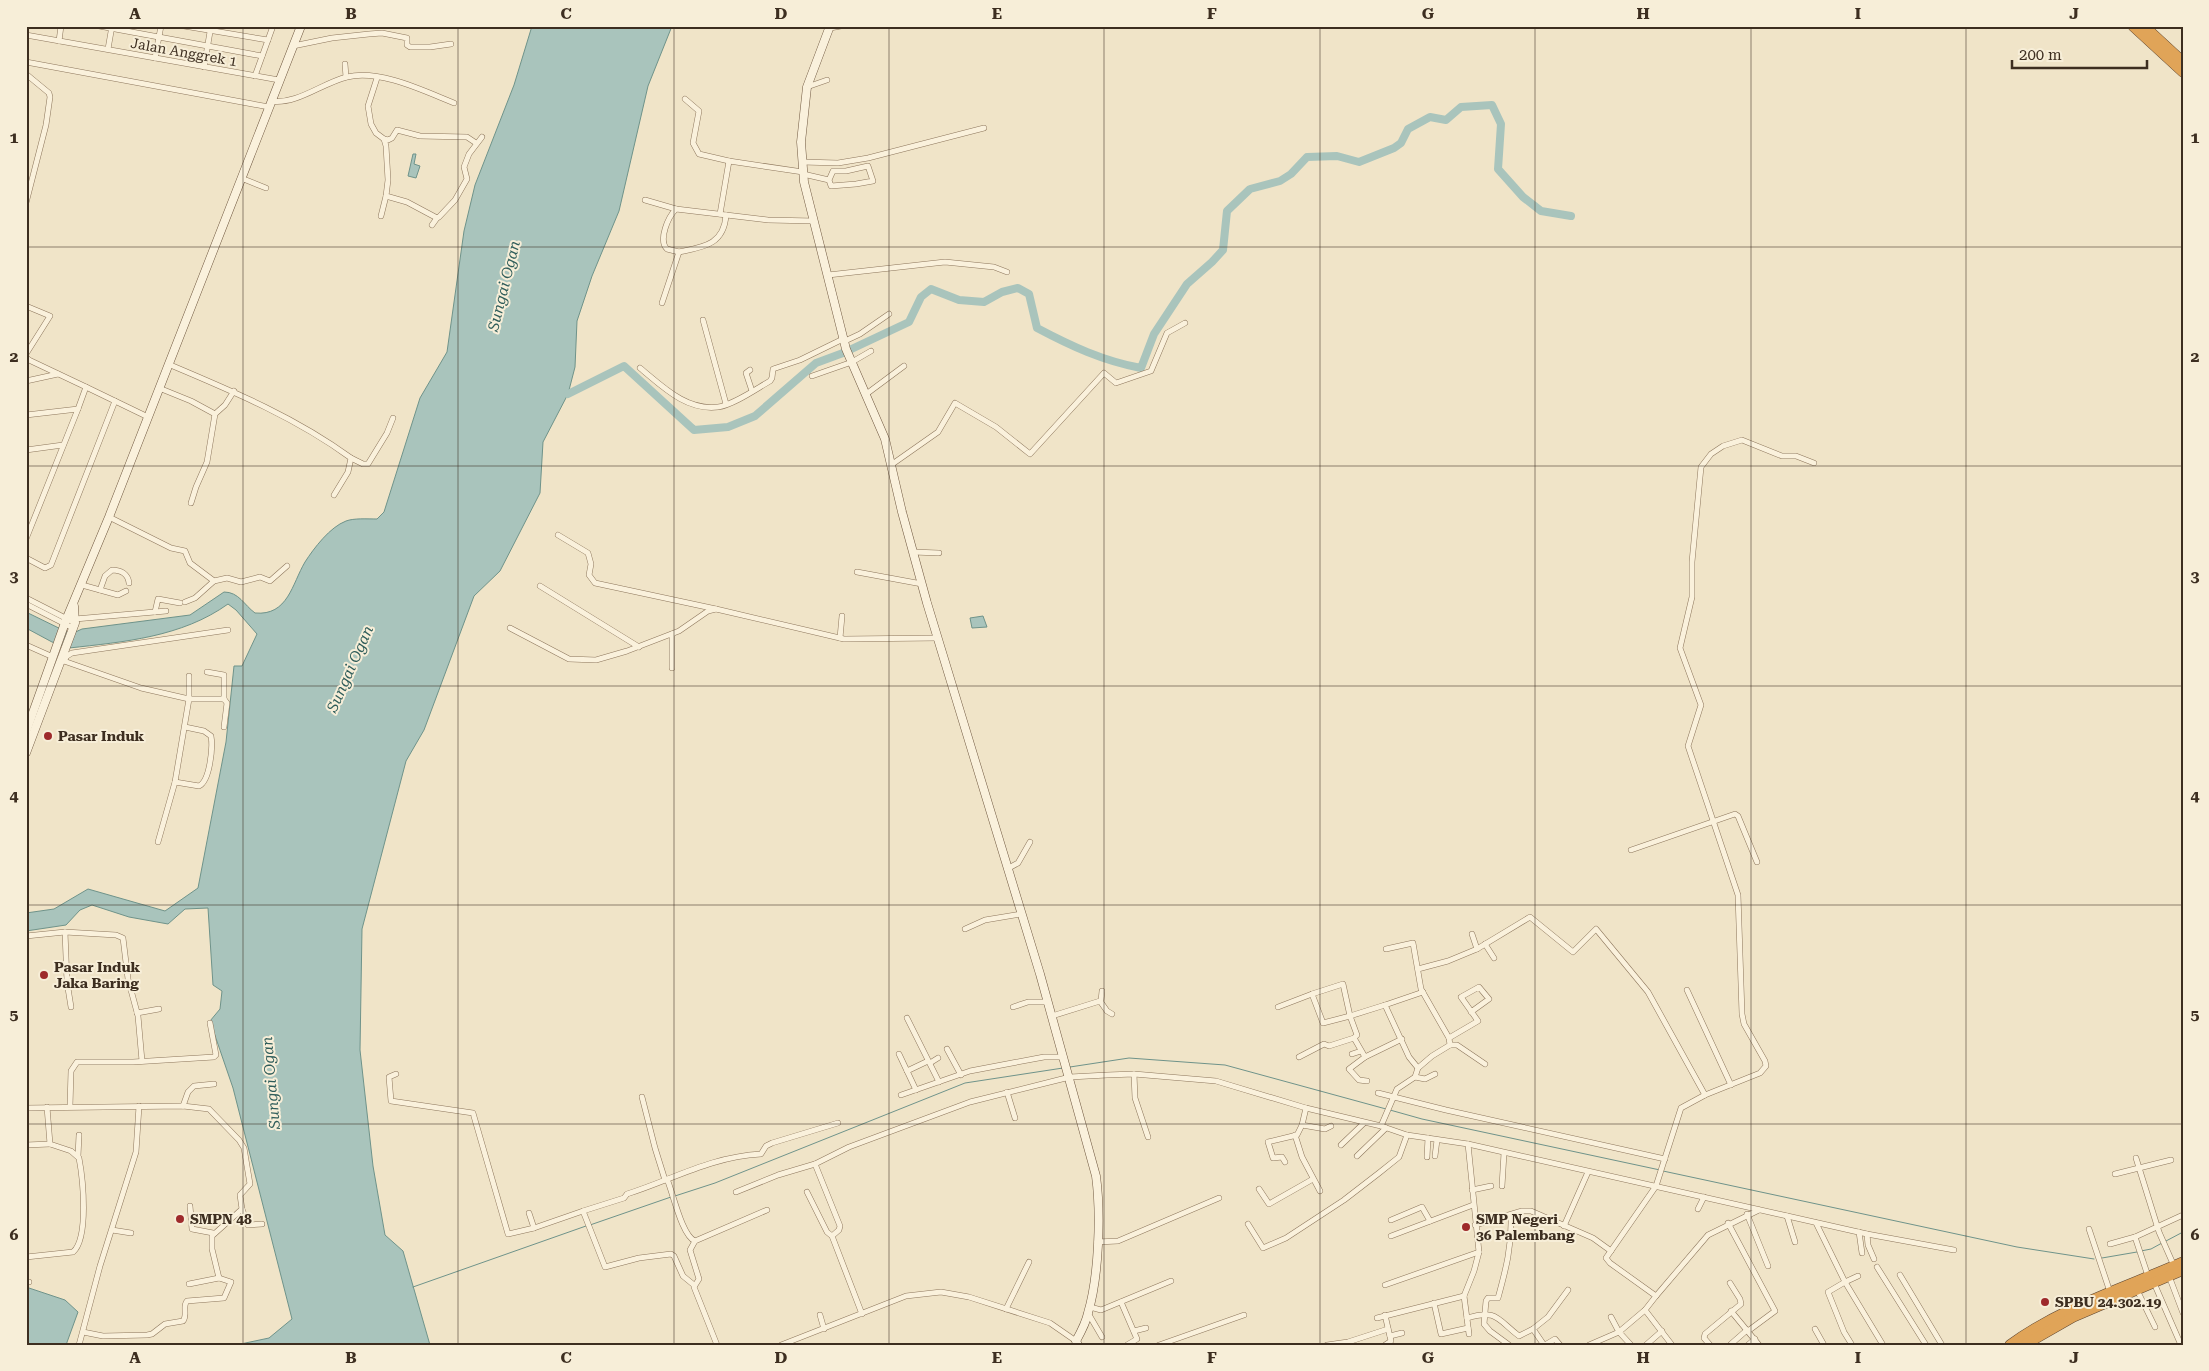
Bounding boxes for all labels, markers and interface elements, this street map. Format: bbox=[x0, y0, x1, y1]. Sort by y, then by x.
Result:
text: A bbox=[129, 4, 141, 23]
text: B bbox=[345, 4, 357, 23]
text: C bbox=[560, 4, 572, 23]
text: D bbox=[775, 4, 788, 23]
text: E bbox=[992, 4, 1002, 23]
text: F bbox=[1207, 4, 1217, 23]
text: G bbox=[1422, 4, 1435, 23]
text: H bbox=[1636, 4, 1650, 23]
text: I bbox=[1855, 4, 1861, 23]
text: J bbox=[2069, 4, 2079, 23]
street label: Jalan Anggrek 1 bbox=[129, 35, 239, 69]
scale bar bbox=[2012, 38, 2146, 70]
text: 200 m bbox=[2019, 46, 2062, 64]
text: 1 bbox=[10, 128, 19, 147]
text: 1 bbox=[2191, 128, 2200, 147]
water label: Sungai Ogan bbox=[484, 239, 524, 334]
text: 2 bbox=[10, 347, 19, 366]
text: 2 bbox=[2191, 347, 2200, 366]
text: 3 bbox=[10, 567, 19, 586]
text: 3 bbox=[2191, 567, 2200, 586]
water label: Sungai Ogan bbox=[322, 623, 377, 716]
place label: Pasar Induk bbox=[58, 728, 145, 744]
marker: Pasar Induk bbox=[42, 730, 54, 742]
text: 4 bbox=[10, 786, 19, 805]
text: 4 bbox=[2191, 786, 2200, 805]
place label: Pasar Induk Jaka Baring bbox=[54, 959, 141, 991]
marker: Pasar Induk Jaka Baring bbox=[38, 969, 50, 981]
text: 5 bbox=[10, 1005, 19, 1024]
text: 5 bbox=[2191, 1005, 2200, 1024]
water label: Sungai Ogan bbox=[258, 1036, 284, 1131]
place label: SMPN 48 bbox=[190, 1211, 252, 1227]
place label: SMP Negeri 36 Palembang bbox=[1476, 1211, 1575, 1243]
marker: SMPN 48 bbox=[174, 1213, 186, 1225]
marker: SMP Negeri 36 Palembang bbox=[1460, 1221, 1472, 1233]
text: 6 bbox=[10, 1225, 19, 1244]
text: 6 bbox=[2191, 1225, 2200, 1244]
place label: SPBU 24.302.19 bbox=[2055, 1294, 2161, 1310]
marker: SPBU 24.302.19 bbox=[2039, 1296, 2051, 1308]
text: A bbox=[129, 1348, 141, 1367]
text: B bbox=[345, 1348, 357, 1367]
text: C bbox=[560, 1348, 572, 1367]
text: D bbox=[775, 1348, 788, 1367]
text: E bbox=[992, 1348, 1002, 1367]
text: F bbox=[1207, 1348, 1217, 1367]
text: G bbox=[1422, 1348, 1435, 1367]
text: H bbox=[1636, 1348, 1650, 1367]
text: I bbox=[1855, 1348, 1861, 1367]
text: J bbox=[2069, 1348, 2079, 1367]

